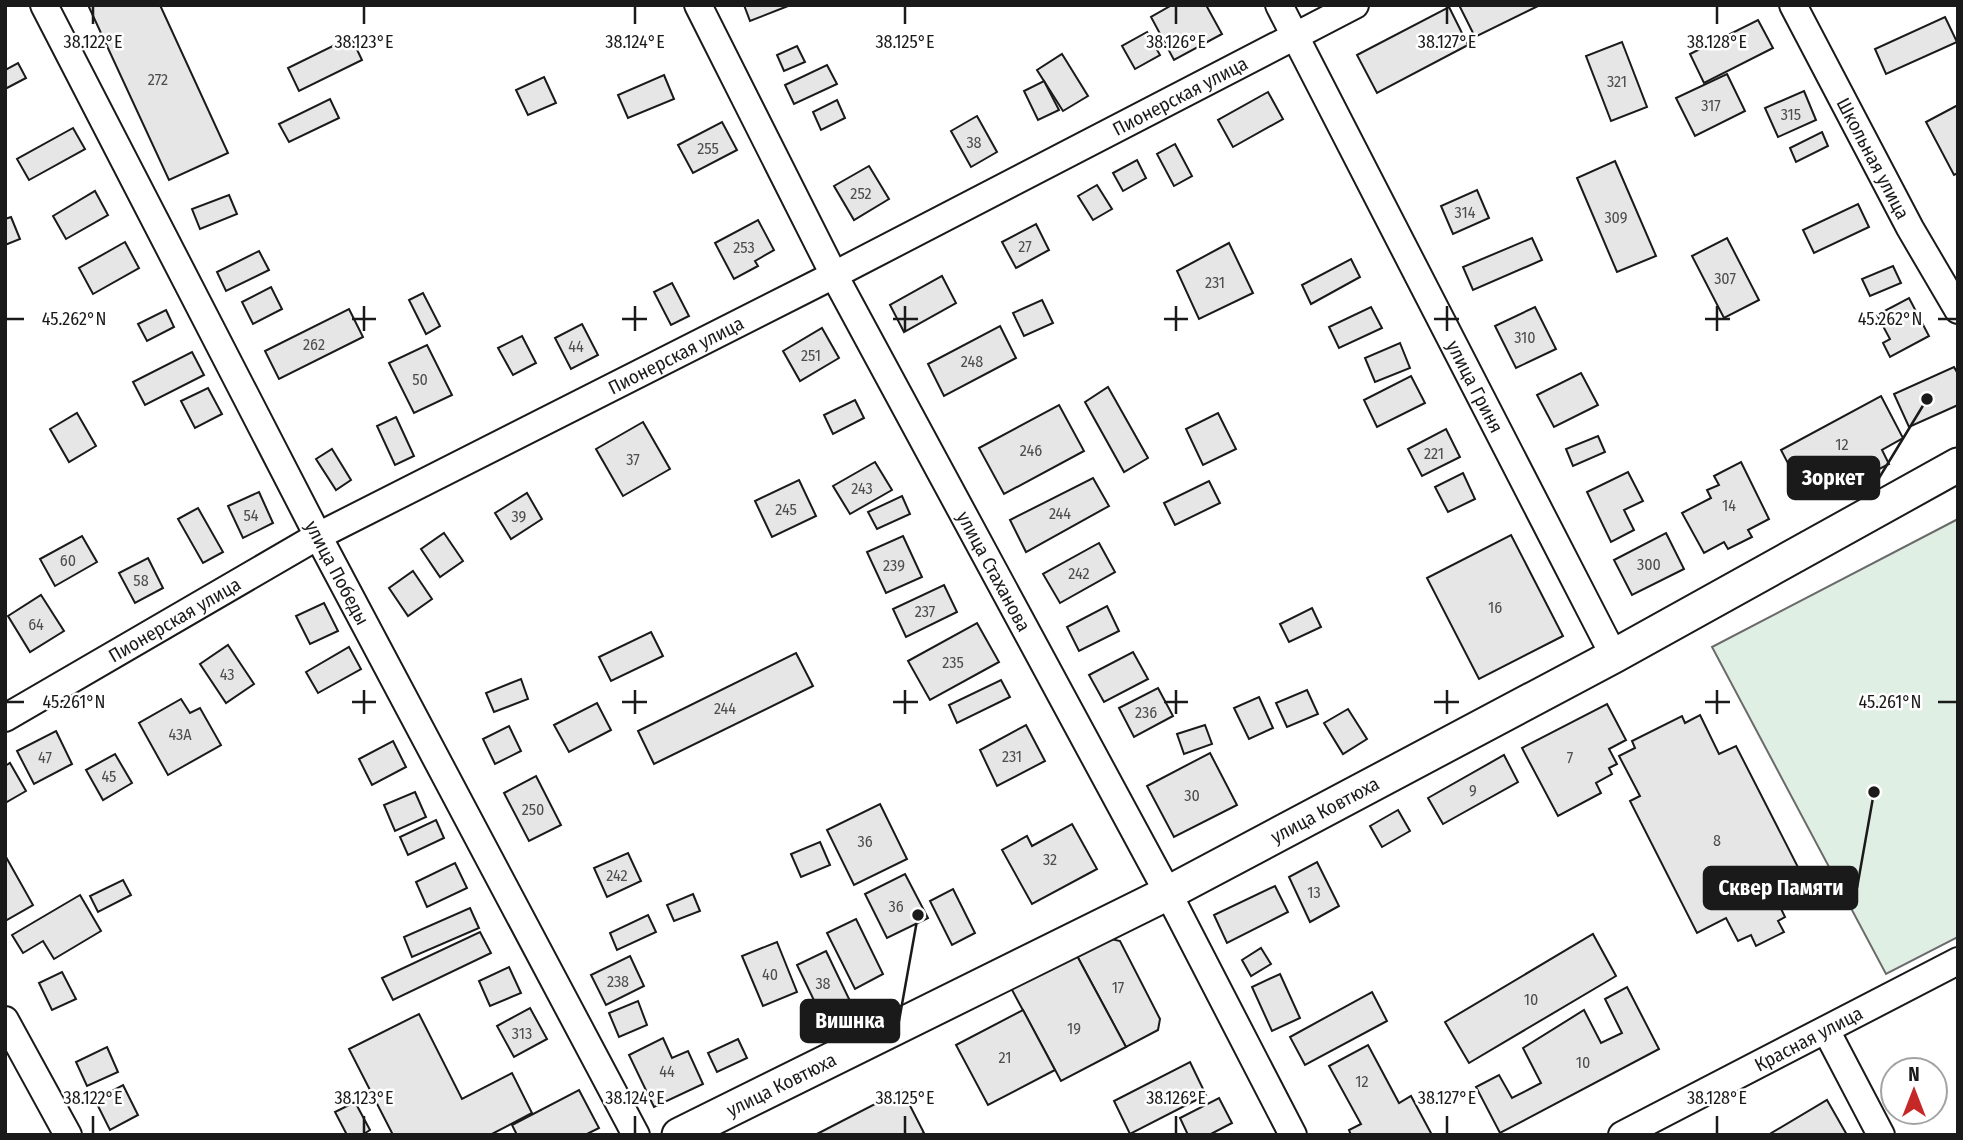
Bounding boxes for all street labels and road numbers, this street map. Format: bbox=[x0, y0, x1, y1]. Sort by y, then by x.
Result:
street label: Пионерская улица bbox=[1109, 51, 1251, 140]
street label: Школьная улица bbox=[1832, 94, 1915, 223]
street label: Пионерская улица bbox=[604, 311, 747, 399]
street label: улица Гриня bbox=[1442, 336, 1509, 437]
street label: улица Стаханова bbox=[952, 507, 1036, 635]
street label: улица Победы bbox=[300, 517, 375, 629]
street label: Пионерская улица bbox=[104, 572, 245, 667]
street label: улица Ковтюха bbox=[1266, 772, 1383, 848]
street label: Красная улица bbox=[1751, 1001, 1866, 1076]
street label: улица Ковтюха bbox=[722, 1048, 840, 1121]

